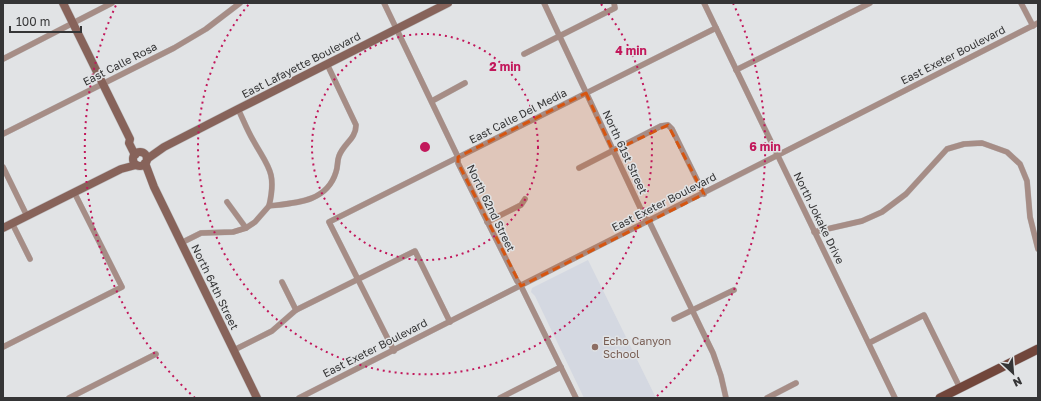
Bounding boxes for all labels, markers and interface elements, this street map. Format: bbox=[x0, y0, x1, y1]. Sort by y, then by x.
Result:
scale bar bbox=[10, 8, 81, 34]
text: 100 m bbox=[16, 14, 50, 29]
street label: East Exeter Boulevard bbox=[898, 22, 1007, 87]
street label: East Lafayette Boulevard bbox=[239, 29, 362, 100]
street label: East Calle Rosa bbox=[80, 39, 159, 88]
text: 4 min bbox=[615, 43, 647, 58]
text: 2 min bbox=[489, 59, 521, 74]
street label: East Calle Del Media bbox=[467, 85, 569, 146]
street label: North 61st Street bbox=[600, 108, 651, 196]
text: 6 min bbox=[749, 139, 781, 154]
centre of rings bbox=[418, 140, 432, 154]
street label: North 62nd Street bbox=[465, 162, 518, 253]
street label: East Exeter Boulevard bbox=[609, 169, 718, 234]
street label: North Jokake Drive bbox=[792, 170, 847, 266]
street label: North 64th Street bbox=[189, 242, 242, 332]
street label: East Exeter Boulevard bbox=[320, 315, 429, 380]
place label: Echo Canyon School bbox=[603, 334, 671, 360]
marker: Echo Canyon School bbox=[590, 342, 600, 352]
north arrow bbox=[993, 353, 1033, 393]
text: N bbox=[1011, 375, 1024, 390]

